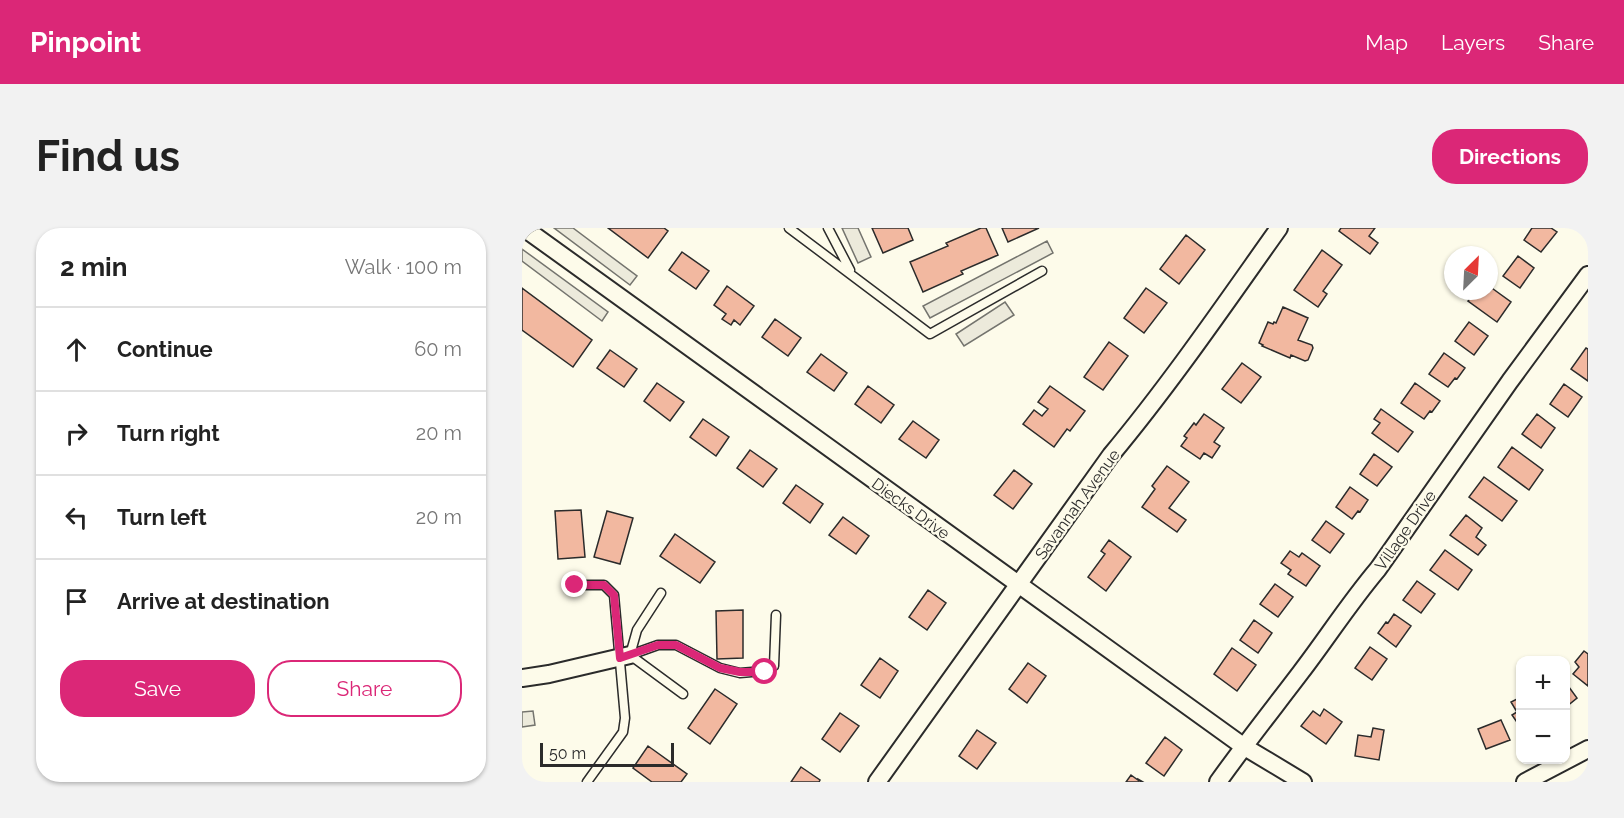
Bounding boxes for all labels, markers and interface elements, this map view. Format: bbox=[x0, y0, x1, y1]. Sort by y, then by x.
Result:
text: Pinpoint bbox=[30, 26, 141, 59]
text: Map bbox=[1365, 30, 1408, 55]
text: Layers bbox=[1441, 30, 1505, 55]
text: Share bbox=[1538, 30, 1594, 55]
button: Directions bbox=[1432, 129, 1588, 184]
text: Find us bbox=[36, 132, 180, 181]
north arrow bbox=[1444, 246, 1498, 300]
text: 2 min bbox=[60, 252, 127, 282]
text: Walk · 100 m bbox=[345, 255, 462, 279]
icon: ahead bbox=[60, 333, 93, 366]
text: Continue bbox=[117, 336, 213, 362]
text: 60 m bbox=[414, 337, 462, 361]
icon: right bbox=[60, 417, 93, 450]
text: Turn right bbox=[117, 420, 220, 446]
text: 20 m bbox=[416, 421, 462, 445]
street label: Savannah Avenue bbox=[1031, 445, 1124, 563]
street label: Diecks Drive bbox=[868, 474, 953, 543]
street label: Village Drive bbox=[1371, 487, 1440, 574]
icon: left bbox=[60, 501, 93, 534]
text: Turn left bbox=[117, 504, 207, 530]
text: 20 m bbox=[416, 505, 462, 529]
route end bbox=[561, 571, 587, 597]
icon: arrive bbox=[60, 585, 93, 618]
text: Arrive at destination bbox=[117, 588, 330, 614]
map controls bbox=[1516, 656, 1570, 764]
button: + bbox=[1516, 656, 1570, 710]
route start bbox=[751, 658, 777, 684]
button: Save bbox=[60, 660, 255, 717]
button: Share bbox=[267, 660, 462, 717]
button: − bbox=[1516, 710, 1570, 764]
scale bar bbox=[540, 740, 674, 768]
text: 50 m bbox=[549, 744, 586, 763]

